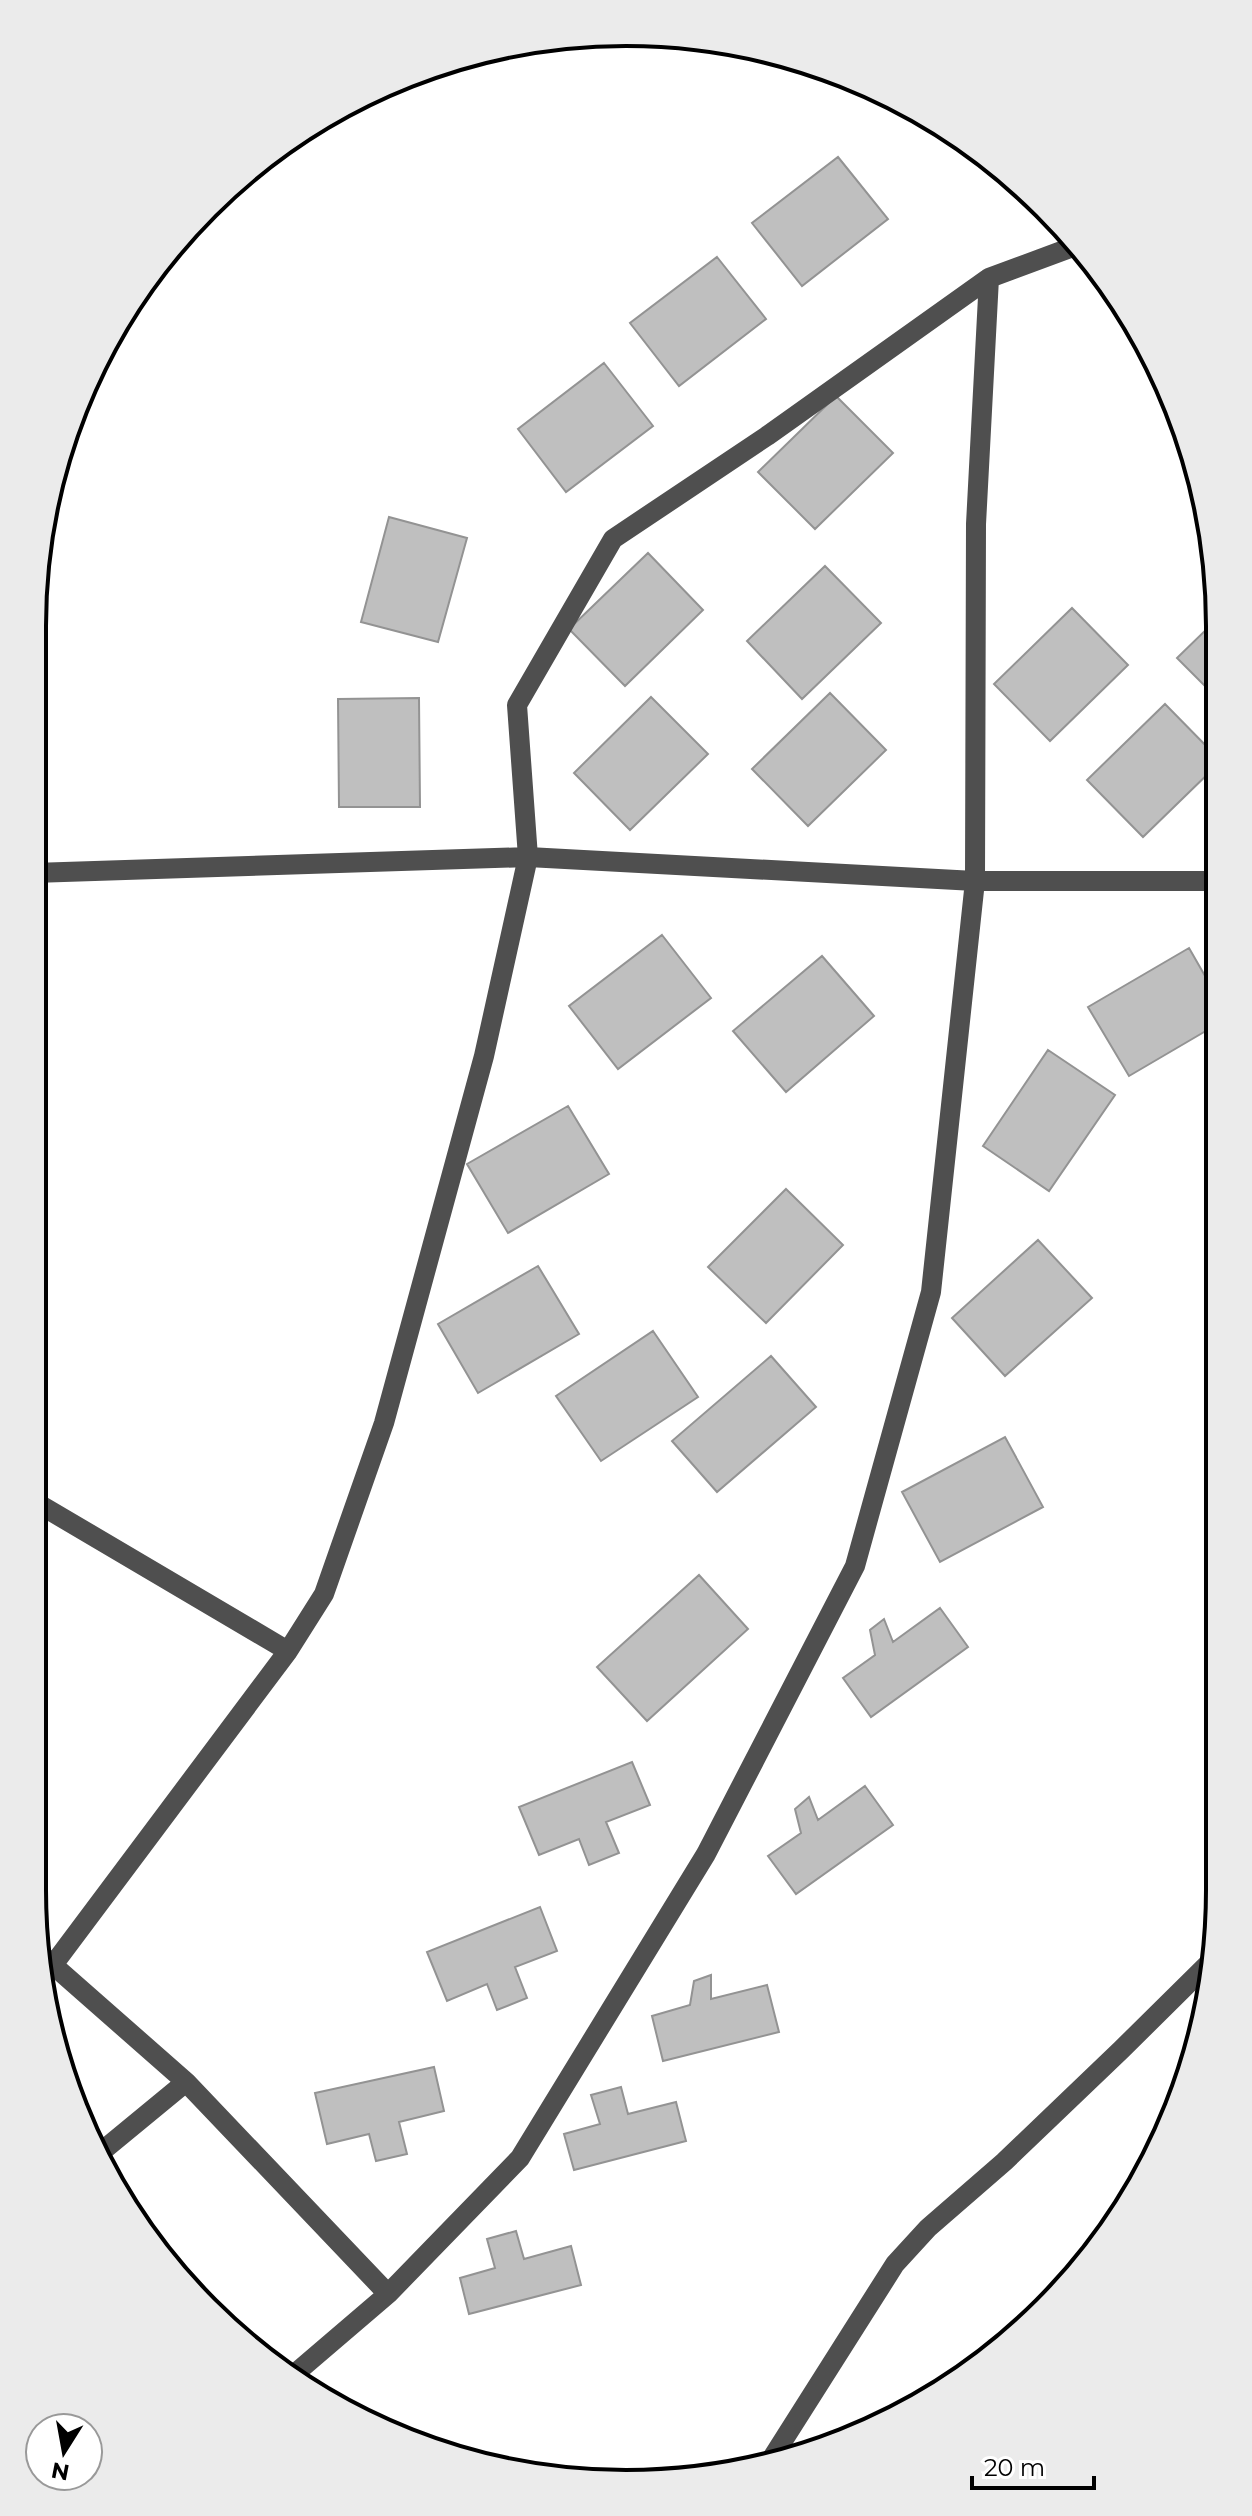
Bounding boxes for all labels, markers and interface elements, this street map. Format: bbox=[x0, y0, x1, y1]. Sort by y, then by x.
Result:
north arrow bbox=[24, 2412, 104, 2492]
scale bar bbox=[972, 2440, 1094, 2490]
text: 20 m bbox=[984, 2453, 1045, 2482]
text: N bbox=[49, 2456, 72, 2486]

